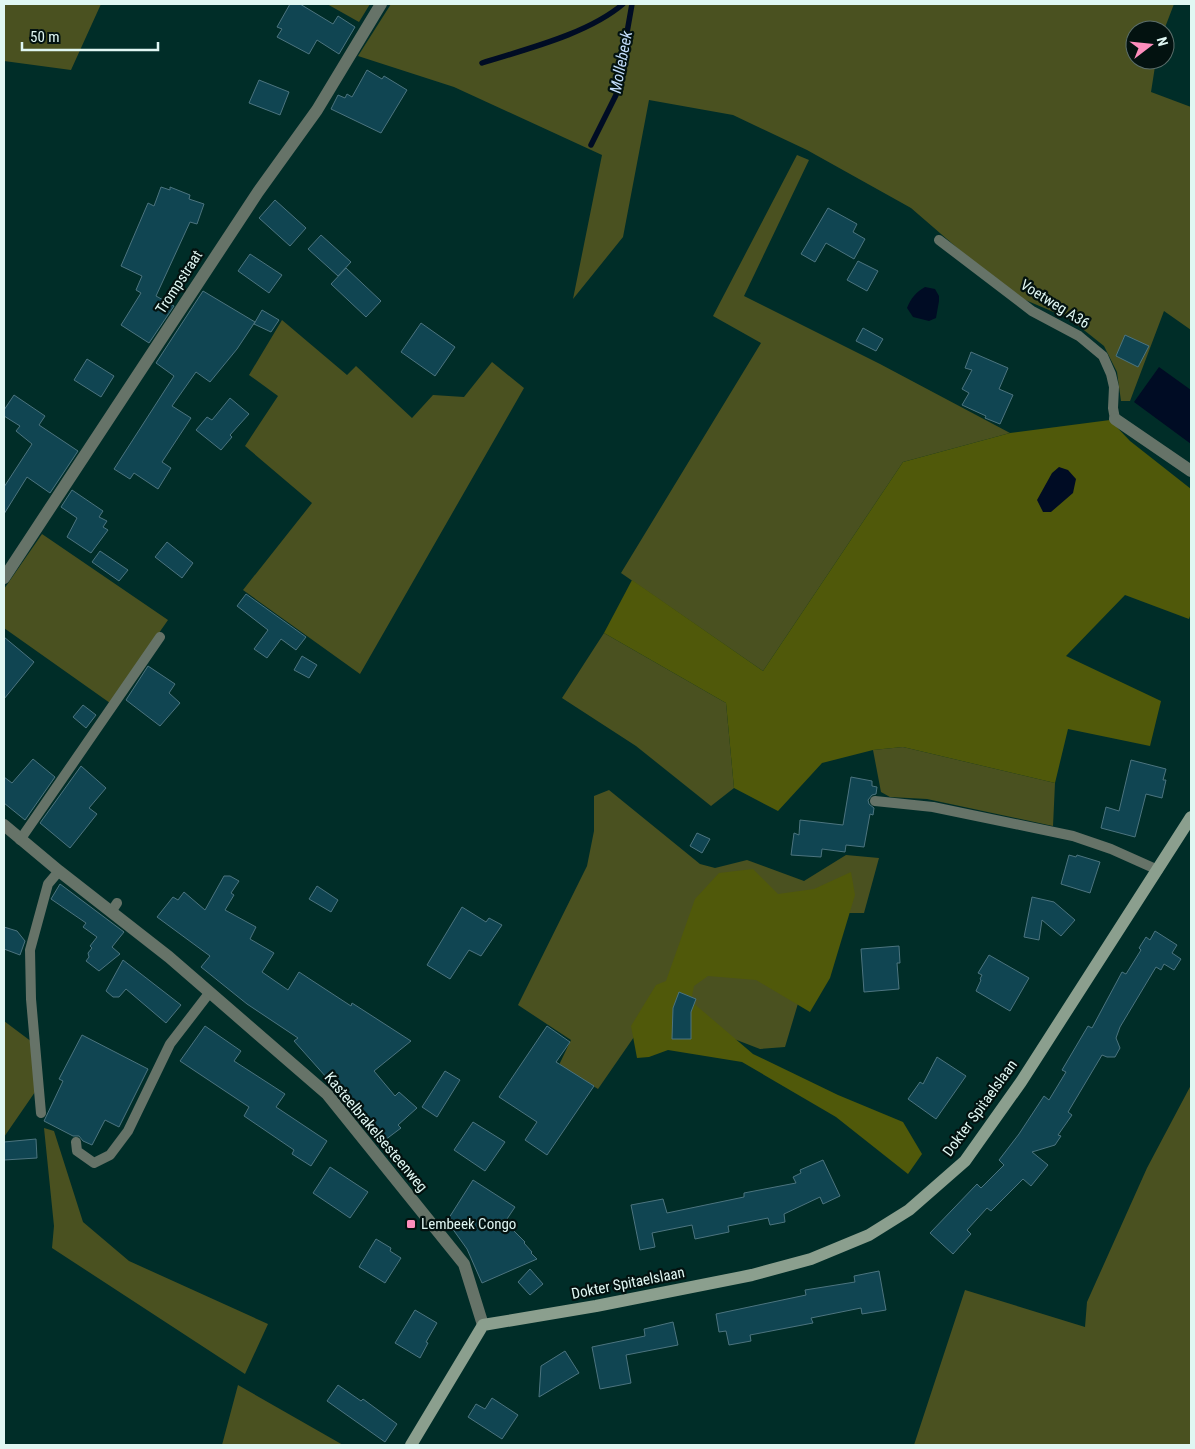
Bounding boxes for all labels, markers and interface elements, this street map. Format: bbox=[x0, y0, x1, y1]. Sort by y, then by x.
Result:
scale bar bbox=[22, 20, 159, 52]
north arrow bbox=[1125, 20, 1175, 70]
text: 50 m bbox=[30, 28, 60, 46]
water label: Mollebeek bbox=[606, 28, 637, 95]
text: N bbox=[1154, 35, 1171, 48]
street label: Trompstraat bbox=[152, 247, 206, 317]
street label: Voetweg A36 bbox=[1017, 276, 1093, 332]
street label: Dokter Spitaelslaan bbox=[939, 1056, 1021, 1160]
street label: Kasteelbrakelsesteenweg bbox=[321, 1068, 431, 1196]
place label: Lembeek Congo bbox=[421, 1215, 516, 1233]
marker: Lembeek Congo bbox=[405, 1218, 417, 1230]
street label: Dokter Spitaelslaan bbox=[570, 1263, 686, 1303]

